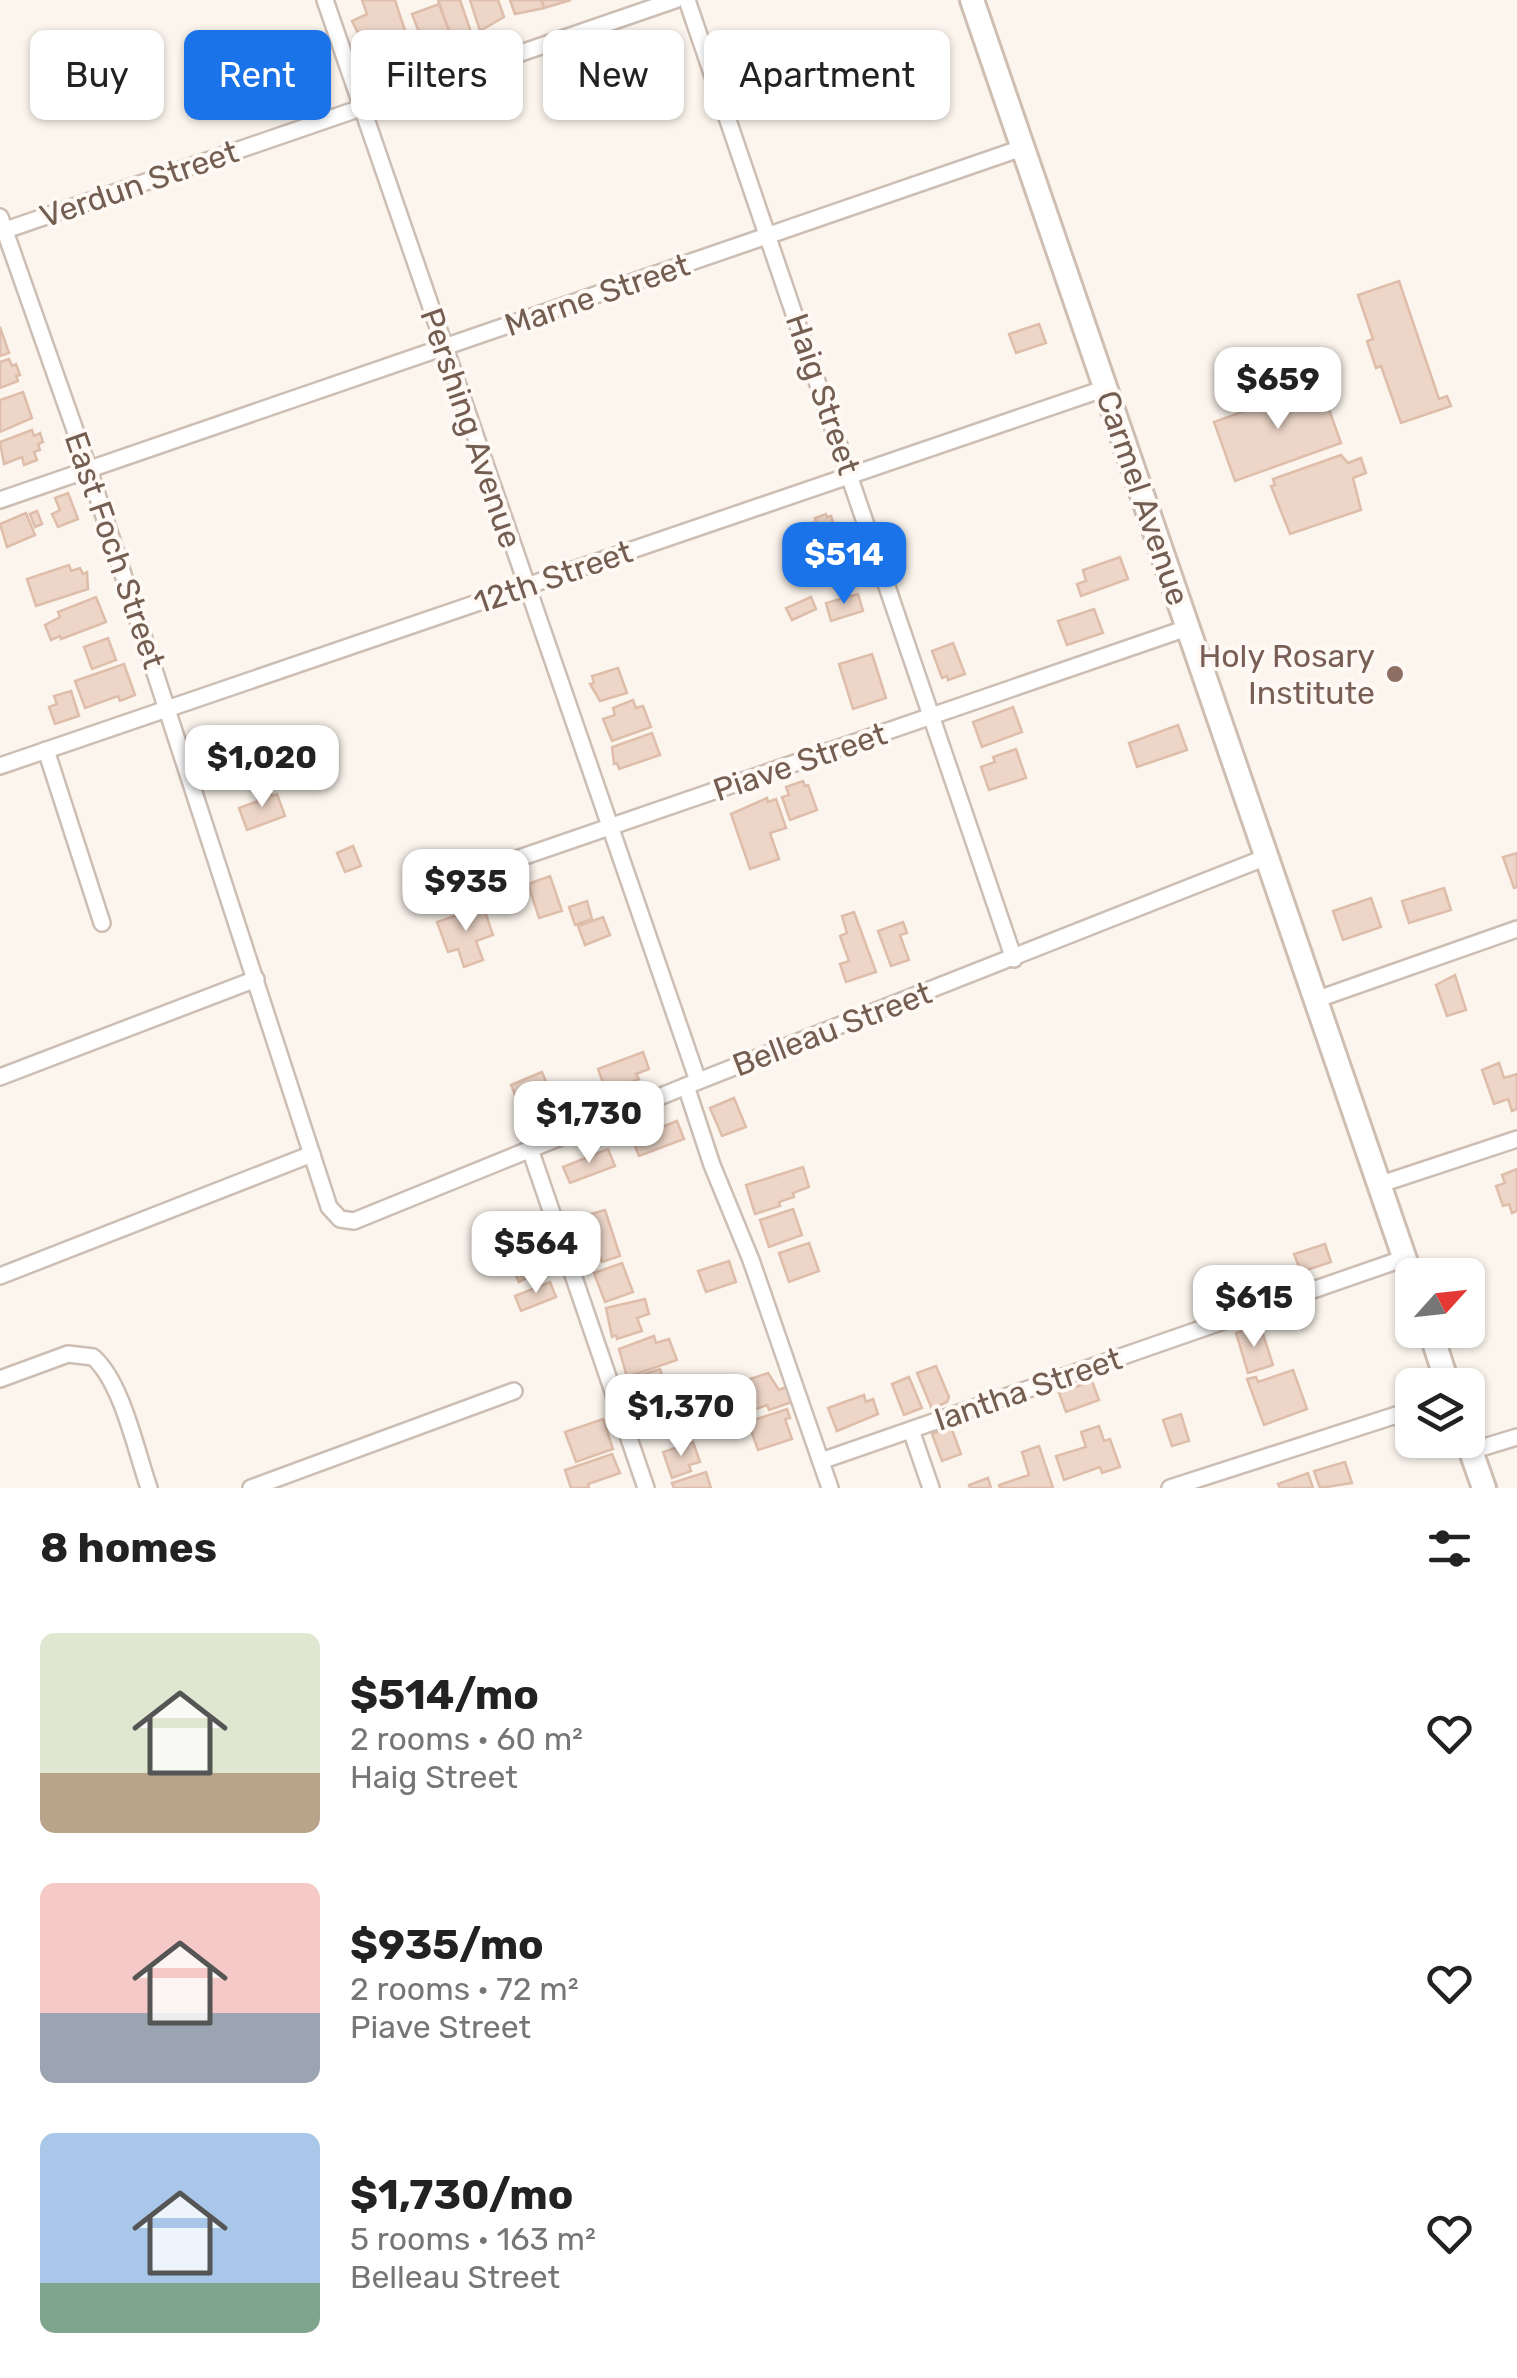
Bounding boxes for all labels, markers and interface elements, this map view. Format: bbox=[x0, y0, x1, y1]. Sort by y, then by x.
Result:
chip: Buy bbox=[30, 30, 164, 120]
chip: Rent bbox=[184, 30, 331, 120]
chip: Filters bbox=[351, 30, 523, 120]
chip: New bbox=[543, 30, 684, 120]
chip: Apartment bbox=[704, 30, 950, 120]
street label: Verdun Street bbox=[35, 132, 243, 236]
street label: Marne Street bbox=[500, 246, 694, 344]
street label: Pershing Avenue bbox=[412, 303, 530, 553]
street label: Haig Street bbox=[778, 309, 868, 479]
pin: $659 bbox=[1219, 347, 1337, 432]
text: $659 bbox=[1236, 360, 1320, 398]
street label: Carmel Avenue bbox=[1089, 386, 1197, 610]
street label: East Foch Street bbox=[57, 427, 173, 673]
pin: $514 bbox=[785, 522, 903, 607]
street label: 12th Street bbox=[469, 532, 637, 622]
text: $514 bbox=[804, 535, 884, 573]
place label: Holy Rosary Institute bbox=[1198, 637, 1375, 712]
marker: Holy Rosary Institute bbox=[1384, 663, 1406, 685]
street label: Piave Street bbox=[708, 715, 892, 809]
pin: $1,020 bbox=[181, 725, 343, 810]
text: $1,020 bbox=[207, 738, 317, 776]
pin: $935 bbox=[407, 849, 525, 934]
text: $935 bbox=[424, 862, 508, 900]
street label: Belleau Street bbox=[727, 974, 937, 1084]
pin: $1,730 bbox=[508, 1081, 670, 1166]
text: $1,730 bbox=[536, 1094, 642, 1132]
pin: $564 bbox=[477, 1211, 595, 1296]
text: $564 bbox=[494, 1224, 578, 1262]
north arrow bbox=[1395, 1258, 1485, 1348]
map controls bbox=[1395, 1258, 1485, 1458]
pin: $615 bbox=[1195, 1265, 1313, 1350]
text: $615 bbox=[1215, 1278, 1293, 1316]
street label: Iantha Street bbox=[929, 1339, 1127, 1439]
button: layers bbox=[1395, 1368, 1485, 1458]
pin: $1,370 bbox=[600, 1374, 762, 1459]
text: $1,370 bbox=[627, 1387, 735, 1425]
icon: filters bbox=[1422, 1521, 1477, 1576]
text: 8 homes bbox=[40, 1523, 217, 1573]
text: $514/mo bbox=[350, 1670, 539, 1720]
icon: home bbox=[120, 1673, 240, 1793]
icon: heart bbox=[1422, 1706, 1477, 1761]
text: 2 rooms · 60 m² bbox=[350, 1720, 583, 1758]
text: Haig Street bbox=[350, 1758, 518, 1796]
text: $935/mo bbox=[350, 1920, 544, 1970]
icon: home bbox=[120, 1923, 240, 2043]
icon: heart bbox=[1422, 1956, 1477, 2011]
text: 2 rooms · 72 m² bbox=[350, 1970, 579, 2008]
text: Piave Street bbox=[350, 2008, 531, 2046]
text: $1,730/mo bbox=[350, 2170, 573, 2220]
icon: home bbox=[120, 2173, 240, 2293]
icon: heart bbox=[1422, 2206, 1477, 2261]
text: 5 rooms · 163 m² bbox=[350, 2220, 596, 2258]
text: Belleau Street bbox=[350, 2258, 560, 2296]

